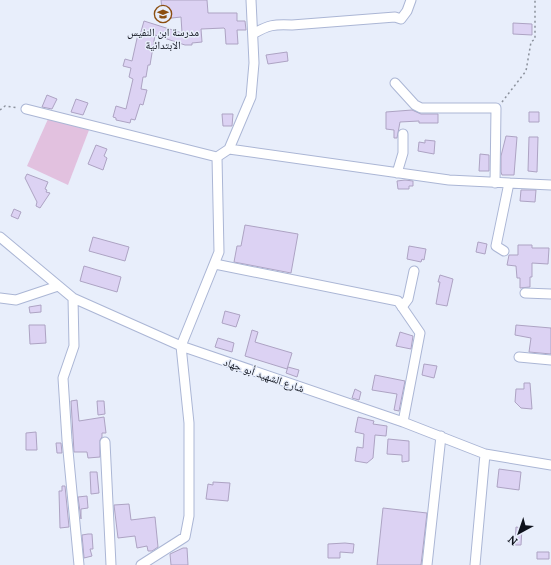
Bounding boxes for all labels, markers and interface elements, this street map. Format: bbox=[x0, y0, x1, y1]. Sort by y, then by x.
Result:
school or university icon: مدرسة ابن النفيس الابتدائية bbox=[153, 4, 173, 24]
place label: مدرسة ابن النفيس الابتدائية bbox=[127, 25, 199, 52]
street label: شارع الشهيد أبو جهاد bbox=[222, 355, 306, 395]
north arrow bbox=[499, 513, 539, 553]
text: N bbox=[504, 532, 520, 549]

